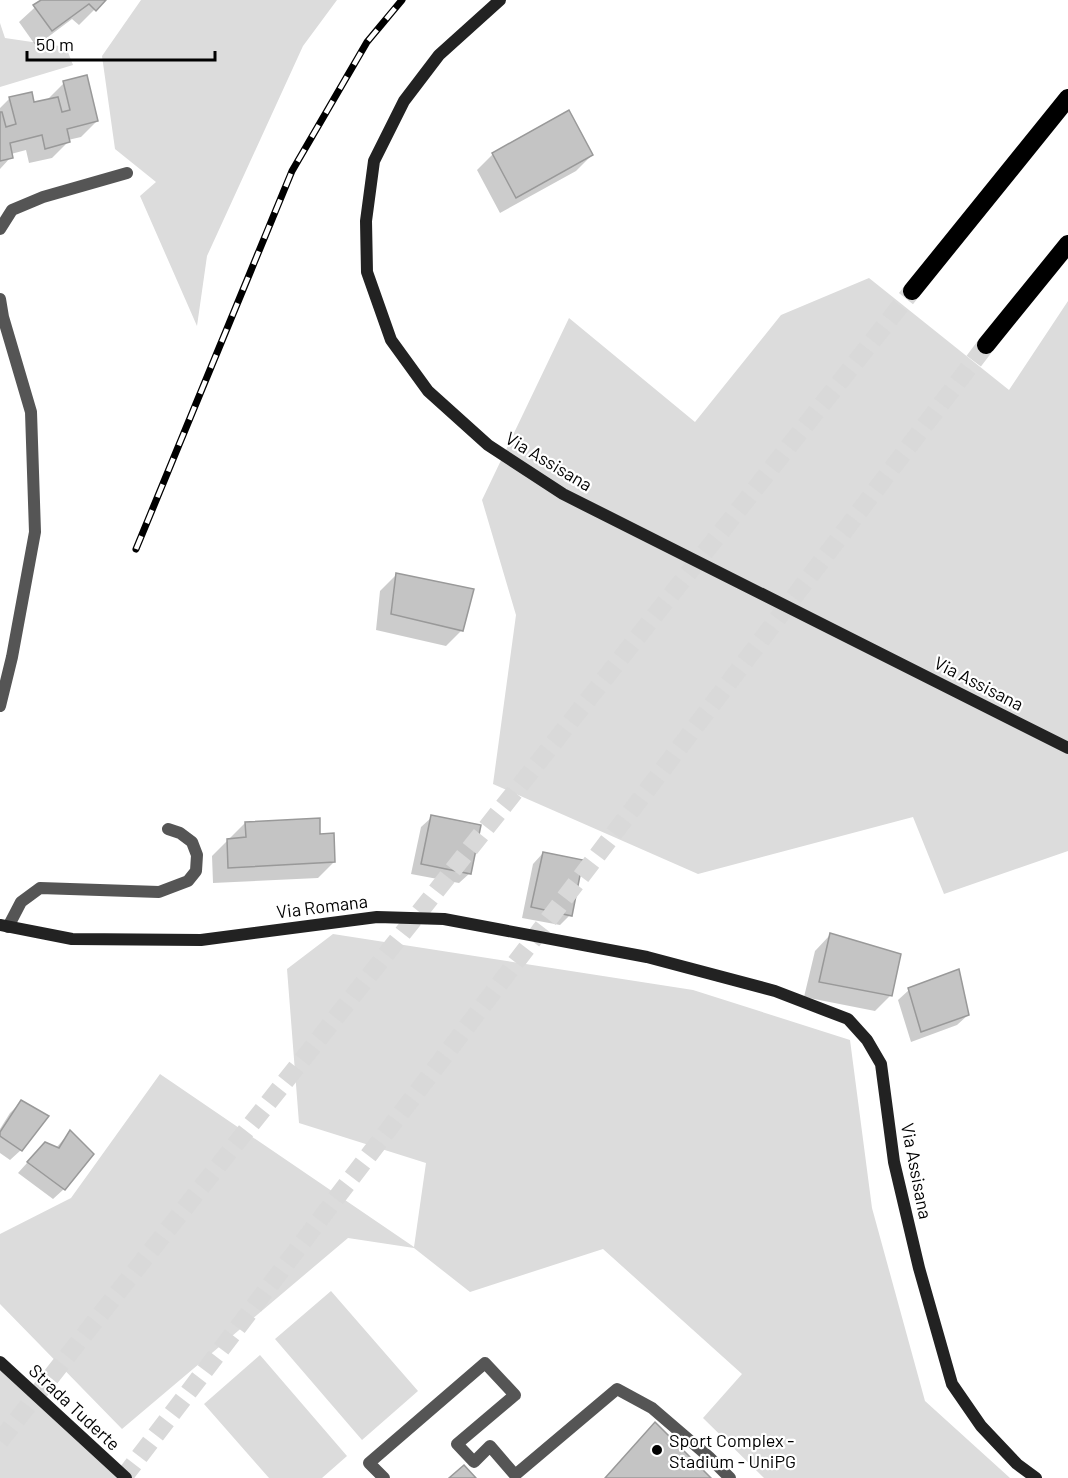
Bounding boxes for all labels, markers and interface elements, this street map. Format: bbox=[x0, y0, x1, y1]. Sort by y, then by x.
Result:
scale bar bbox=[27, 24, 214, 62]
text: 50 m bbox=[36, 33, 74, 55]
street label: Via Assisana bbox=[502, 427, 596, 495]
street label: Via Assisana bbox=[931, 651, 1027, 715]
street label: Via Romana bbox=[275, 889, 369, 923]
street label: Via Assisana bbox=[897, 1121, 937, 1221]
street label: Strada Tuderte bbox=[25, 1359, 125, 1455]
place label: Sport Complex - Stadium - UniPG bbox=[669, 1429, 796, 1472]
marker: Sport Complex - Stadium - UniPG bbox=[650, 1443, 664, 1457]

